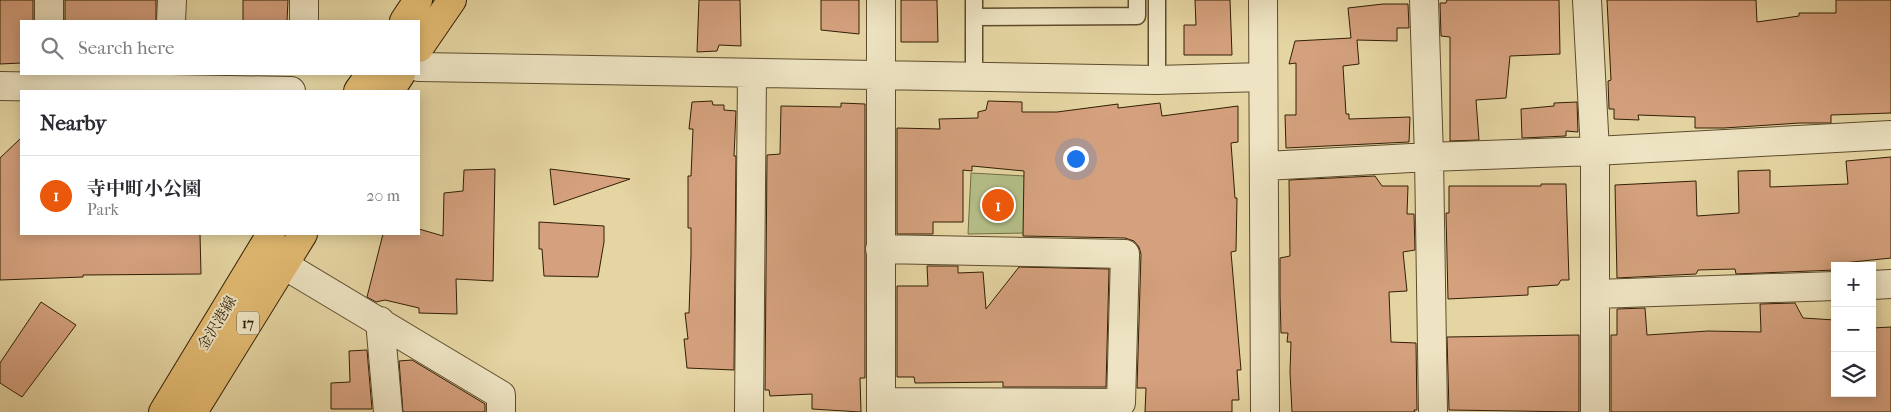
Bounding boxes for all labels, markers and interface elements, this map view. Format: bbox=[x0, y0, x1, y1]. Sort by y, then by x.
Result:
search box bbox=[20, 20, 420, 75]
icon: search bbox=[38, 34, 66, 62]
text: Search here bbox=[78, 37, 174, 59]
text: Nearby bbox=[40, 111, 106, 135]
your location bbox=[1063, 146, 1089, 172]
text: 寺中町小公園 bbox=[87, 178, 201, 200]
text: 1 bbox=[53, 186, 59, 205]
text: 20 m bbox=[366, 186, 400, 205]
pin: 1 bbox=[982, 186, 1014, 224]
text: Park bbox=[87, 200, 119, 219]
map controls bbox=[1831, 262, 1876, 397]
button: + bbox=[1831, 262, 1876, 307]
street label: 金沢港線 bbox=[194, 293, 240, 353]
button: − bbox=[1831, 307, 1876, 352]
road number: 17 bbox=[237, 312, 259, 334]
button: layers bbox=[1831, 352, 1876, 397]

